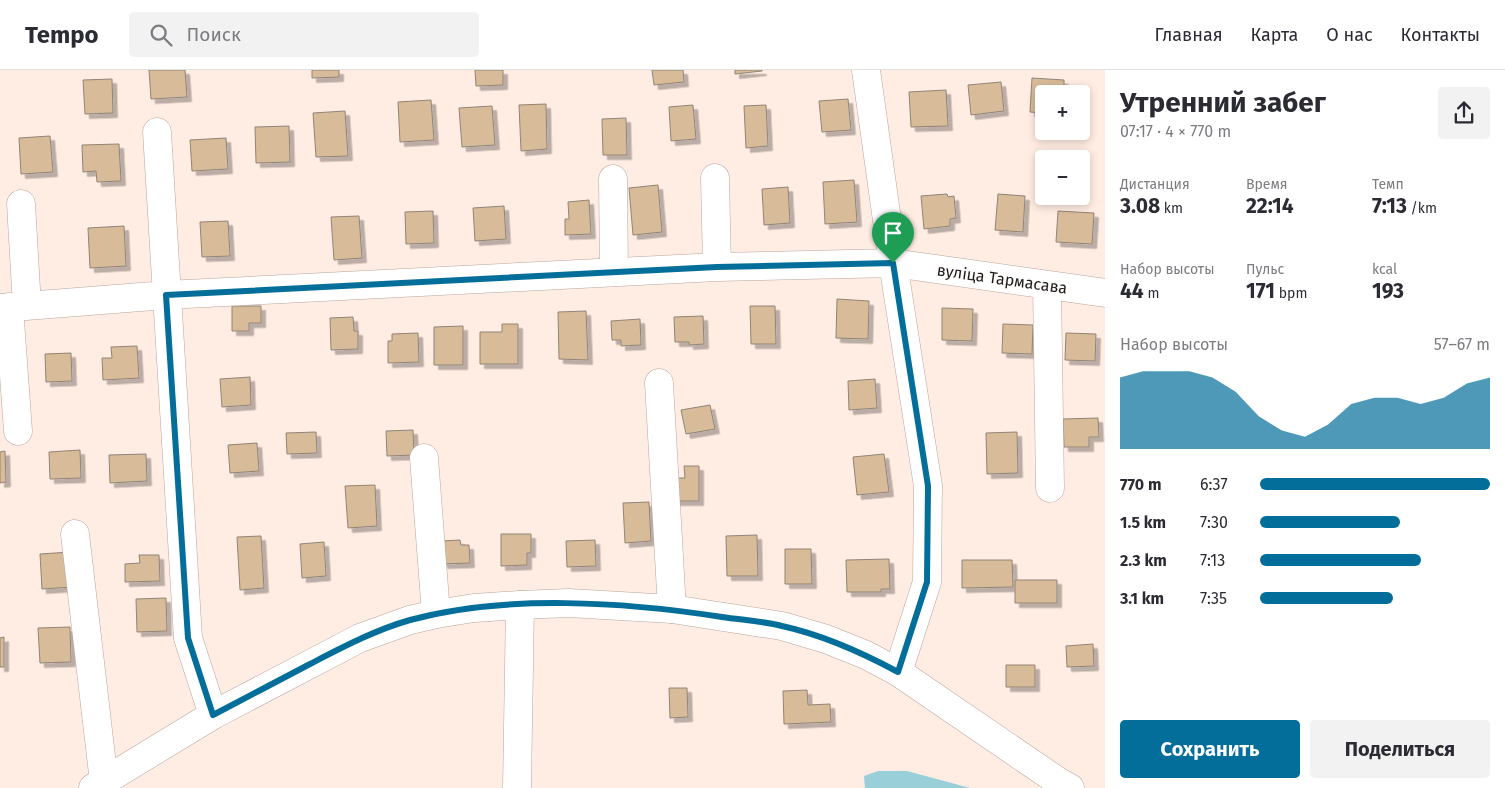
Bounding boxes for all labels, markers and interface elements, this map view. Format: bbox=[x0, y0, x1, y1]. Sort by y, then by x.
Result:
search box bbox=[129, 12, 479, 57]
text: Tempo bbox=[25, 21, 99, 49]
icon: search bbox=[147, 21, 175, 49]
text: Поиск bbox=[187, 23, 241, 46]
text: Главная bbox=[1155, 24, 1223, 46]
text: Карта bbox=[1251, 24, 1298, 46]
text: О нас bbox=[1326, 24, 1373, 46]
text: Контакты bbox=[1401, 24, 1480, 46]
map controls bbox=[1035, 85, 1090, 205]
button: + bbox=[1035, 85, 1090, 140]
text: Утренний забег bbox=[1120, 86, 1326, 119]
button: share bbox=[1438, 87, 1490, 139]
text: 07:17 · 4 × 770 m bbox=[1120, 122, 1231, 141]
button: − bbox=[1035, 150, 1090, 205]
text: Дистанция bbox=[1120, 176, 1190, 193]
text: Время bbox=[1246, 176, 1288, 193]
text: Темп bbox=[1372, 176, 1404, 193]
text: 3.08 bbox=[1120, 193, 1160, 219]
text: 22:14 bbox=[1246, 193, 1294, 219]
text: 7:13 bbox=[1372, 193, 1407, 219]
text: km bbox=[1160, 200, 1183, 217]
text: /km bbox=[1407, 200, 1437, 217]
pin bbox=[872, 212, 914, 263]
icon: arrive bbox=[879, 219, 907, 247]
street label: вуліца Тармасава bbox=[936, 260, 1068, 298]
text: Набор высоты bbox=[1120, 261, 1214, 278]
text: Пульс bbox=[1246, 261, 1284, 278]
text: kcal bbox=[1372, 261, 1397, 278]
text: 44 bbox=[1120, 278, 1144, 304]
text: 171 bbox=[1246, 278, 1275, 304]
text: 193 bbox=[1372, 278, 1404, 304]
text: m bbox=[1144, 285, 1159, 302]
text: bpm bbox=[1275, 285, 1307, 302]
text: Набор высоты bbox=[1120, 335, 1228, 354]
text: 57–67 m bbox=[1434, 335, 1490, 354]
text: 770 m bbox=[1120, 475, 1161, 494]
text: 6:37 bbox=[1200, 475, 1228, 494]
text: 1.5 km bbox=[1120, 513, 1166, 532]
text: 7:30 bbox=[1200, 513, 1228, 532]
text: 2.3 km bbox=[1120, 551, 1167, 570]
text: 7:13 bbox=[1200, 551, 1225, 570]
text: 3.1 km bbox=[1120, 589, 1164, 608]
text: 7:35 bbox=[1200, 589, 1227, 608]
button: Сохранить bbox=[1120, 720, 1300, 778]
button: Поделиться bbox=[1310, 720, 1490, 778]

